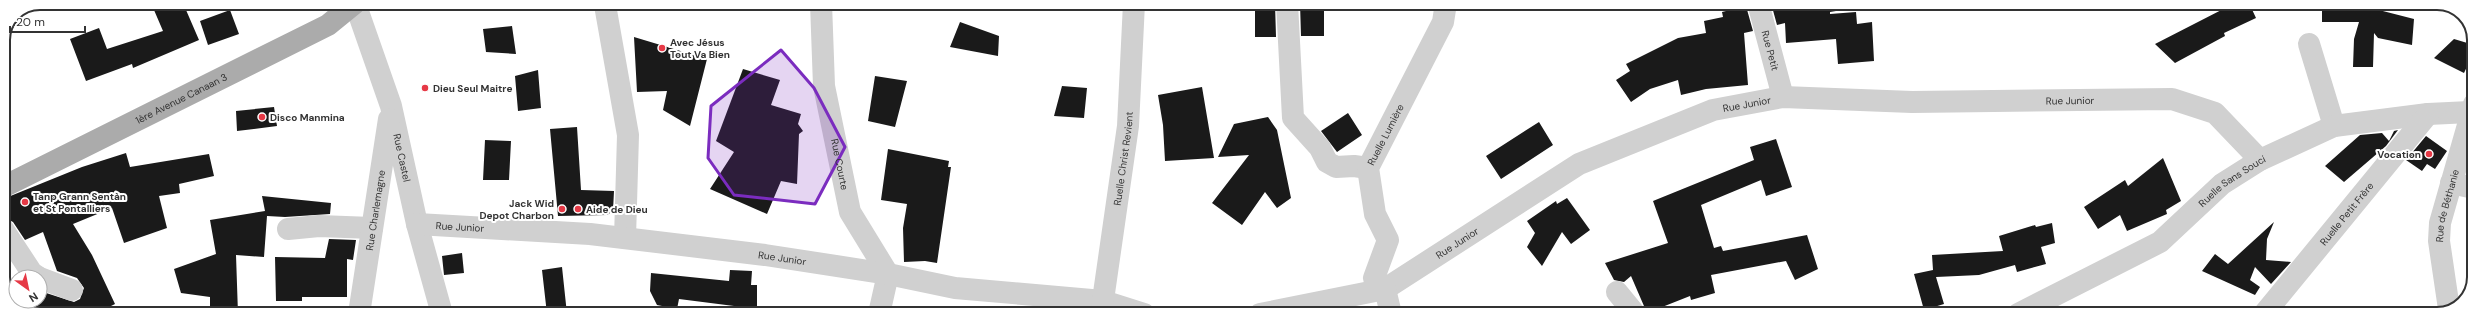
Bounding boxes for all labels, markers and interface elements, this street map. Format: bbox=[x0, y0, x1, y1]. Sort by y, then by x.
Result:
scale bar bbox=[10, 8, 85, 34]
text: 20 m bbox=[16, 14, 45, 30]
street label: Rue Petit bbox=[1759, 29, 1782, 72]
place label: Avec Jésus Tout Va Bien bbox=[670, 36, 730, 61]
marker: Avec Jésus Tout Va Bien bbox=[657, 43, 667, 53]
street label: 1ère Avenue Canaan 3 bbox=[133, 70, 229, 127]
place label: Dieu Seul Maitre bbox=[433, 82, 512, 95]
marker: Dieu Seul Maitre bbox=[420, 83, 430, 93]
street label: Rue Junior bbox=[1722, 93, 1772, 115]
street label: Rue Junior bbox=[2046, 93, 2095, 107]
street label: Ruelle Lumière bbox=[1364, 101, 1407, 167]
place label: Disco Manmina bbox=[270, 111, 345, 124]
street label: Ruelle Christ Revient bbox=[1110, 111, 1135, 206]
marker: Disco Manmina bbox=[257, 112, 267, 122]
street label: Rue Castel bbox=[391, 132, 414, 183]
street label: Rue Courte bbox=[829, 137, 852, 191]
place label: Vocation bbox=[2377, 148, 2421, 161]
marker: Vocation bbox=[2424, 149, 2434, 159]
street label: Ruelle Sans Souci bbox=[2195, 152, 2267, 210]
street label: Rue de Béthanie bbox=[2432, 167, 2462, 243]
street label: Rue Charlemagne bbox=[362, 169, 388, 251]
street label: Ruelle Petit Frère bbox=[2317, 179, 2376, 248]
place label: Tanp Grann Sentàn et St Pontalliers bbox=[33, 190, 126, 215]
marker: Tanp Grann Sentàn et St Pontalliers bbox=[20, 197, 30, 207]
place label: Jack Wid Depot Charbon bbox=[479, 197, 554, 222]
place label: Aide de Dieu bbox=[586, 203, 648, 216]
marker: Jack Wid Depot Charbon bbox=[557, 204, 567, 214]
marker: Aide de Dieu bbox=[573, 204, 583, 214]
street label: Rue Junior bbox=[435, 219, 485, 234]
street label: Rue Junior bbox=[1433, 224, 1481, 261]
street label: Rue Junior bbox=[757, 248, 808, 268]
north arrow bbox=[8, 269, 48, 309]
text: N bbox=[26, 289, 41, 305]

